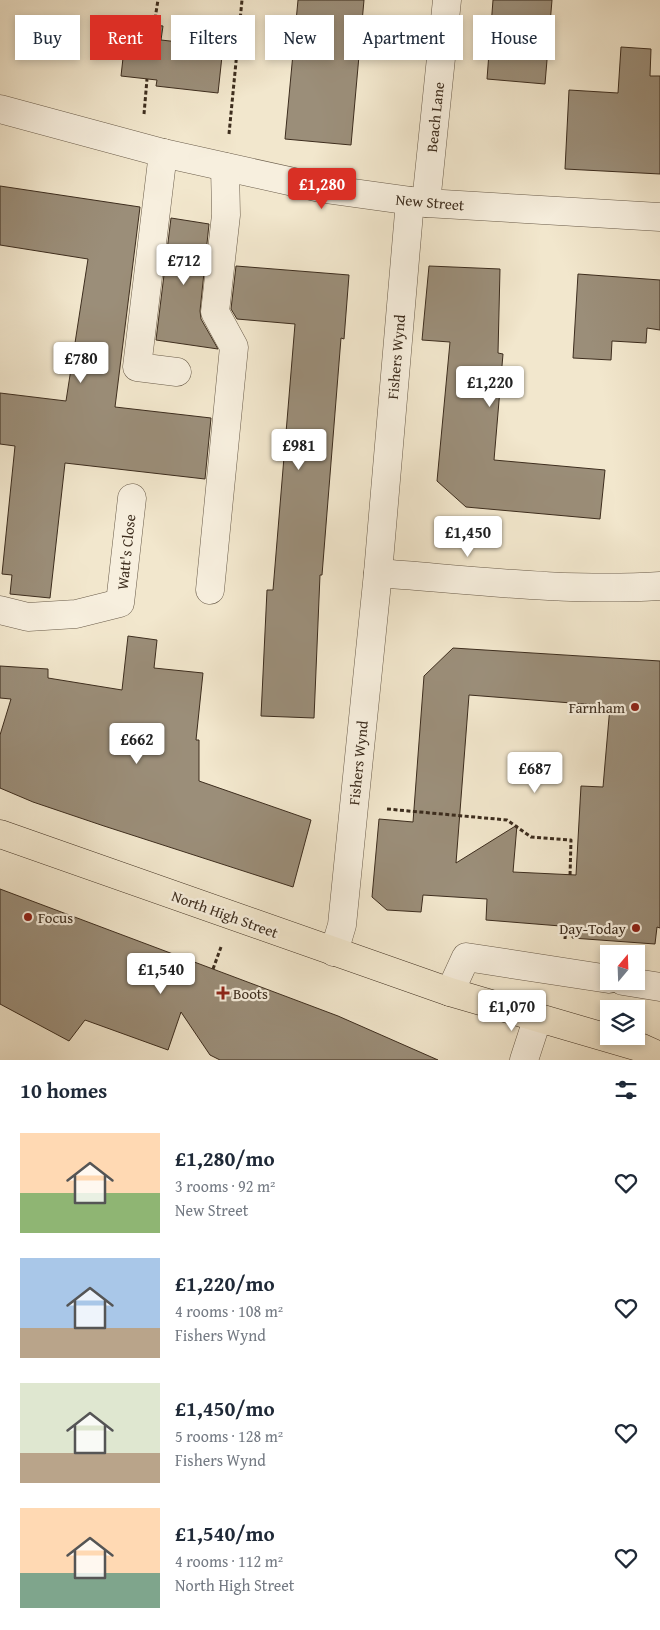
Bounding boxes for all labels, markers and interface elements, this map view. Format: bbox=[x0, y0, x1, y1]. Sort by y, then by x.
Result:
chip: Buy bbox=[15, 15, 80, 60]
chip: Rent bbox=[90, 15, 161, 60]
chip: Filters bbox=[171, 15, 255, 60]
chip: New bbox=[265, 15, 334, 60]
chip: Apartment bbox=[344, 15, 463, 60]
chip: House bbox=[473, 15, 555, 60]
street label: Beach Lane bbox=[421, 81, 449, 153]
pin: £1,280 bbox=[281, 168, 363, 210]
text: £1,280 bbox=[299, 172, 345, 196]
street label: New Street bbox=[395, 189, 466, 216]
pin: £712 bbox=[154, 244, 214, 286]
text: £712 bbox=[167, 248, 201, 272]
street label: Fishers Wynd bbox=[382, 314, 410, 400]
pin: £780 bbox=[51, 342, 111, 384]
text: £780 bbox=[64, 346, 98, 370]
pin: £1,220 bbox=[449, 366, 531, 408]
text: £1,220 bbox=[467, 370, 513, 394]
pin: £981 bbox=[269, 428, 329, 471]
text: £981 bbox=[282, 433, 316, 457]
street label: Watt's Close bbox=[112, 513, 140, 591]
pin: £1,450 bbox=[427, 516, 509, 558]
text: £1,450 bbox=[445, 520, 491, 544]
place label: Farnham bbox=[569, 697, 626, 718]
marker: Farnham bbox=[629, 701, 641, 713]
street label: Fishers Wynd bbox=[343, 720, 373, 806]
pin: £662 bbox=[107, 722, 167, 765]
text: £662 bbox=[120, 727, 154, 751]
pin: £687 bbox=[505, 752, 565, 794]
text: £687 bbox=[518, 756, 552, 780]
street label: North High Street bbox=[169, 885, 282, 943]
place label: Focus bbox=[38, 907, 73, 928]
marker: Focus bbox=[22, 911, 34, 923]
place label: Day-Today bbox=[559, 918, 627, 939]
marker: Day-Today bbox=[630, 922, 642, 934]
north arrow bbox=[600, 945, 645, 990]
map controls bbox=[600, 945, 645, 1045]
pin: £1,540 bbox=[120, 952, 202, 995]
text: £1,540 bbox=[138, 957, 184, 981]
place label: Boots bbox=[233, 983, 268, 1004]
marker: Boots bbox=[217, 987, 229, 999]
pin: £1,070 bbox=[471, 990, 553, 1032]
text: £1,070 bbox=[489, 994, 535, 1018]
button: layers bbox=[600, 1000, 645, 1045]
text: 10 homes bbox=[20, 1075, 107, 1106]
icon: filters bbox=[612, 1076, 640, 1104]
text: £1,280/mo bbox=[175, 1143, 275, 1174]
icon: home bbox=[60, 1153, 120, 1213]
icon: heart bbox=[612, 1169, 640, 1197]
text: 3 rooms · 92 m² bbox=[175, 1174, 275, 1198]
text: New Street bbox=[175, 1198, 248, 1222]
text: £1,220/mo bbox=[175, 1268, 275, 1299]
icon: home bbox=[60, 1278, 120, 1338]
icon: heart bbox=[612, 1294, 640, 1322]
text: 4 rooms · 108 m² bbox=[175, 1299, 283, 1323]
text: Fishers Wynd bbox=[175, 1323, 266, 1347]
text: £1,450/mo bbox=[175, 1393, 275, 1424]
icon: home bbox=[60, 1403, 120, 1463]
icon: heart bbox=[612, 1419, 640, 1447]
text: 5 rooms · 128 m² bbox=[175, 1424, 283, 1448]
text: Fishers Wynd bbox=[175, 1448, 266, 1472]
text: £1,540/mo bbox=[175, 1518, 275, 1549]
icon: home bbox=[60, 1528, 120, 1588]
icon: heart bbox=[612, 1544, 640, 1572]
text: 4 rooms · 112 m² bbox=[175, 1549, 283, 1573]
text: North High Street bbox=[175, 1573, 294, 1597]

